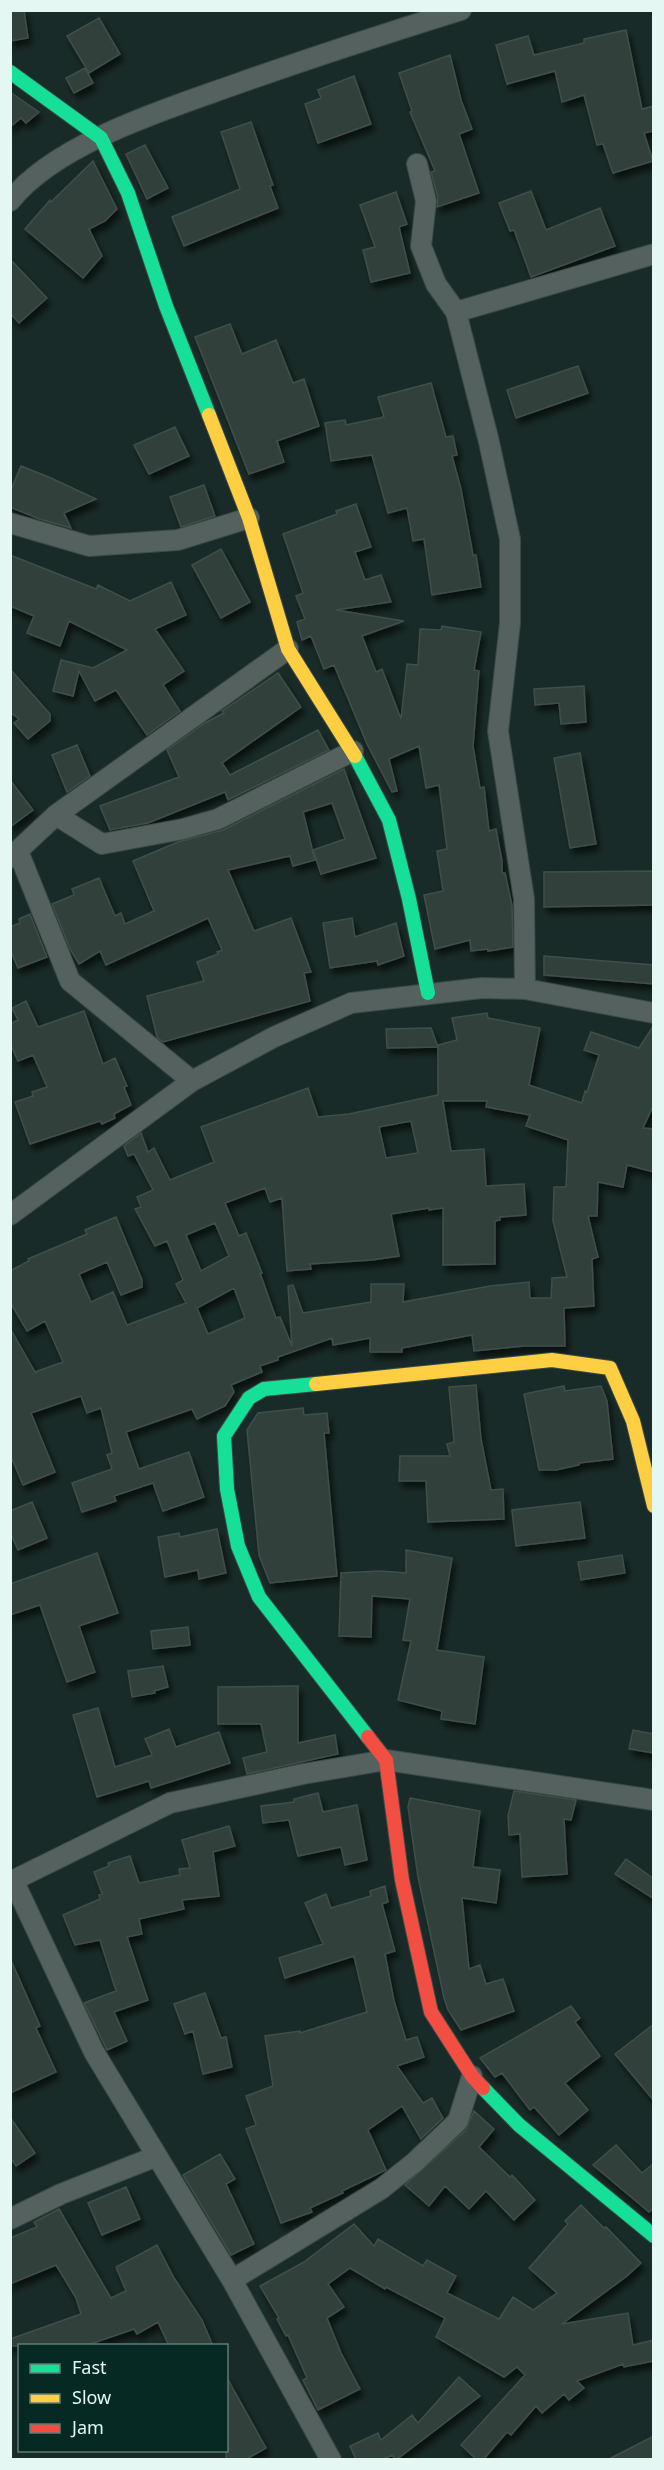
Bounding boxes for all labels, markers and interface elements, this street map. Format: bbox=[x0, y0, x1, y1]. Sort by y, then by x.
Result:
legend bbox=[18, 2344, 228, 2452]
text: Fast bbox=[72, 2355, 107, 2379]
text: Slow bbox=[72, 2385, 111, 2409]
text: Jam bbox=[70, 2415, 104, 2439]

